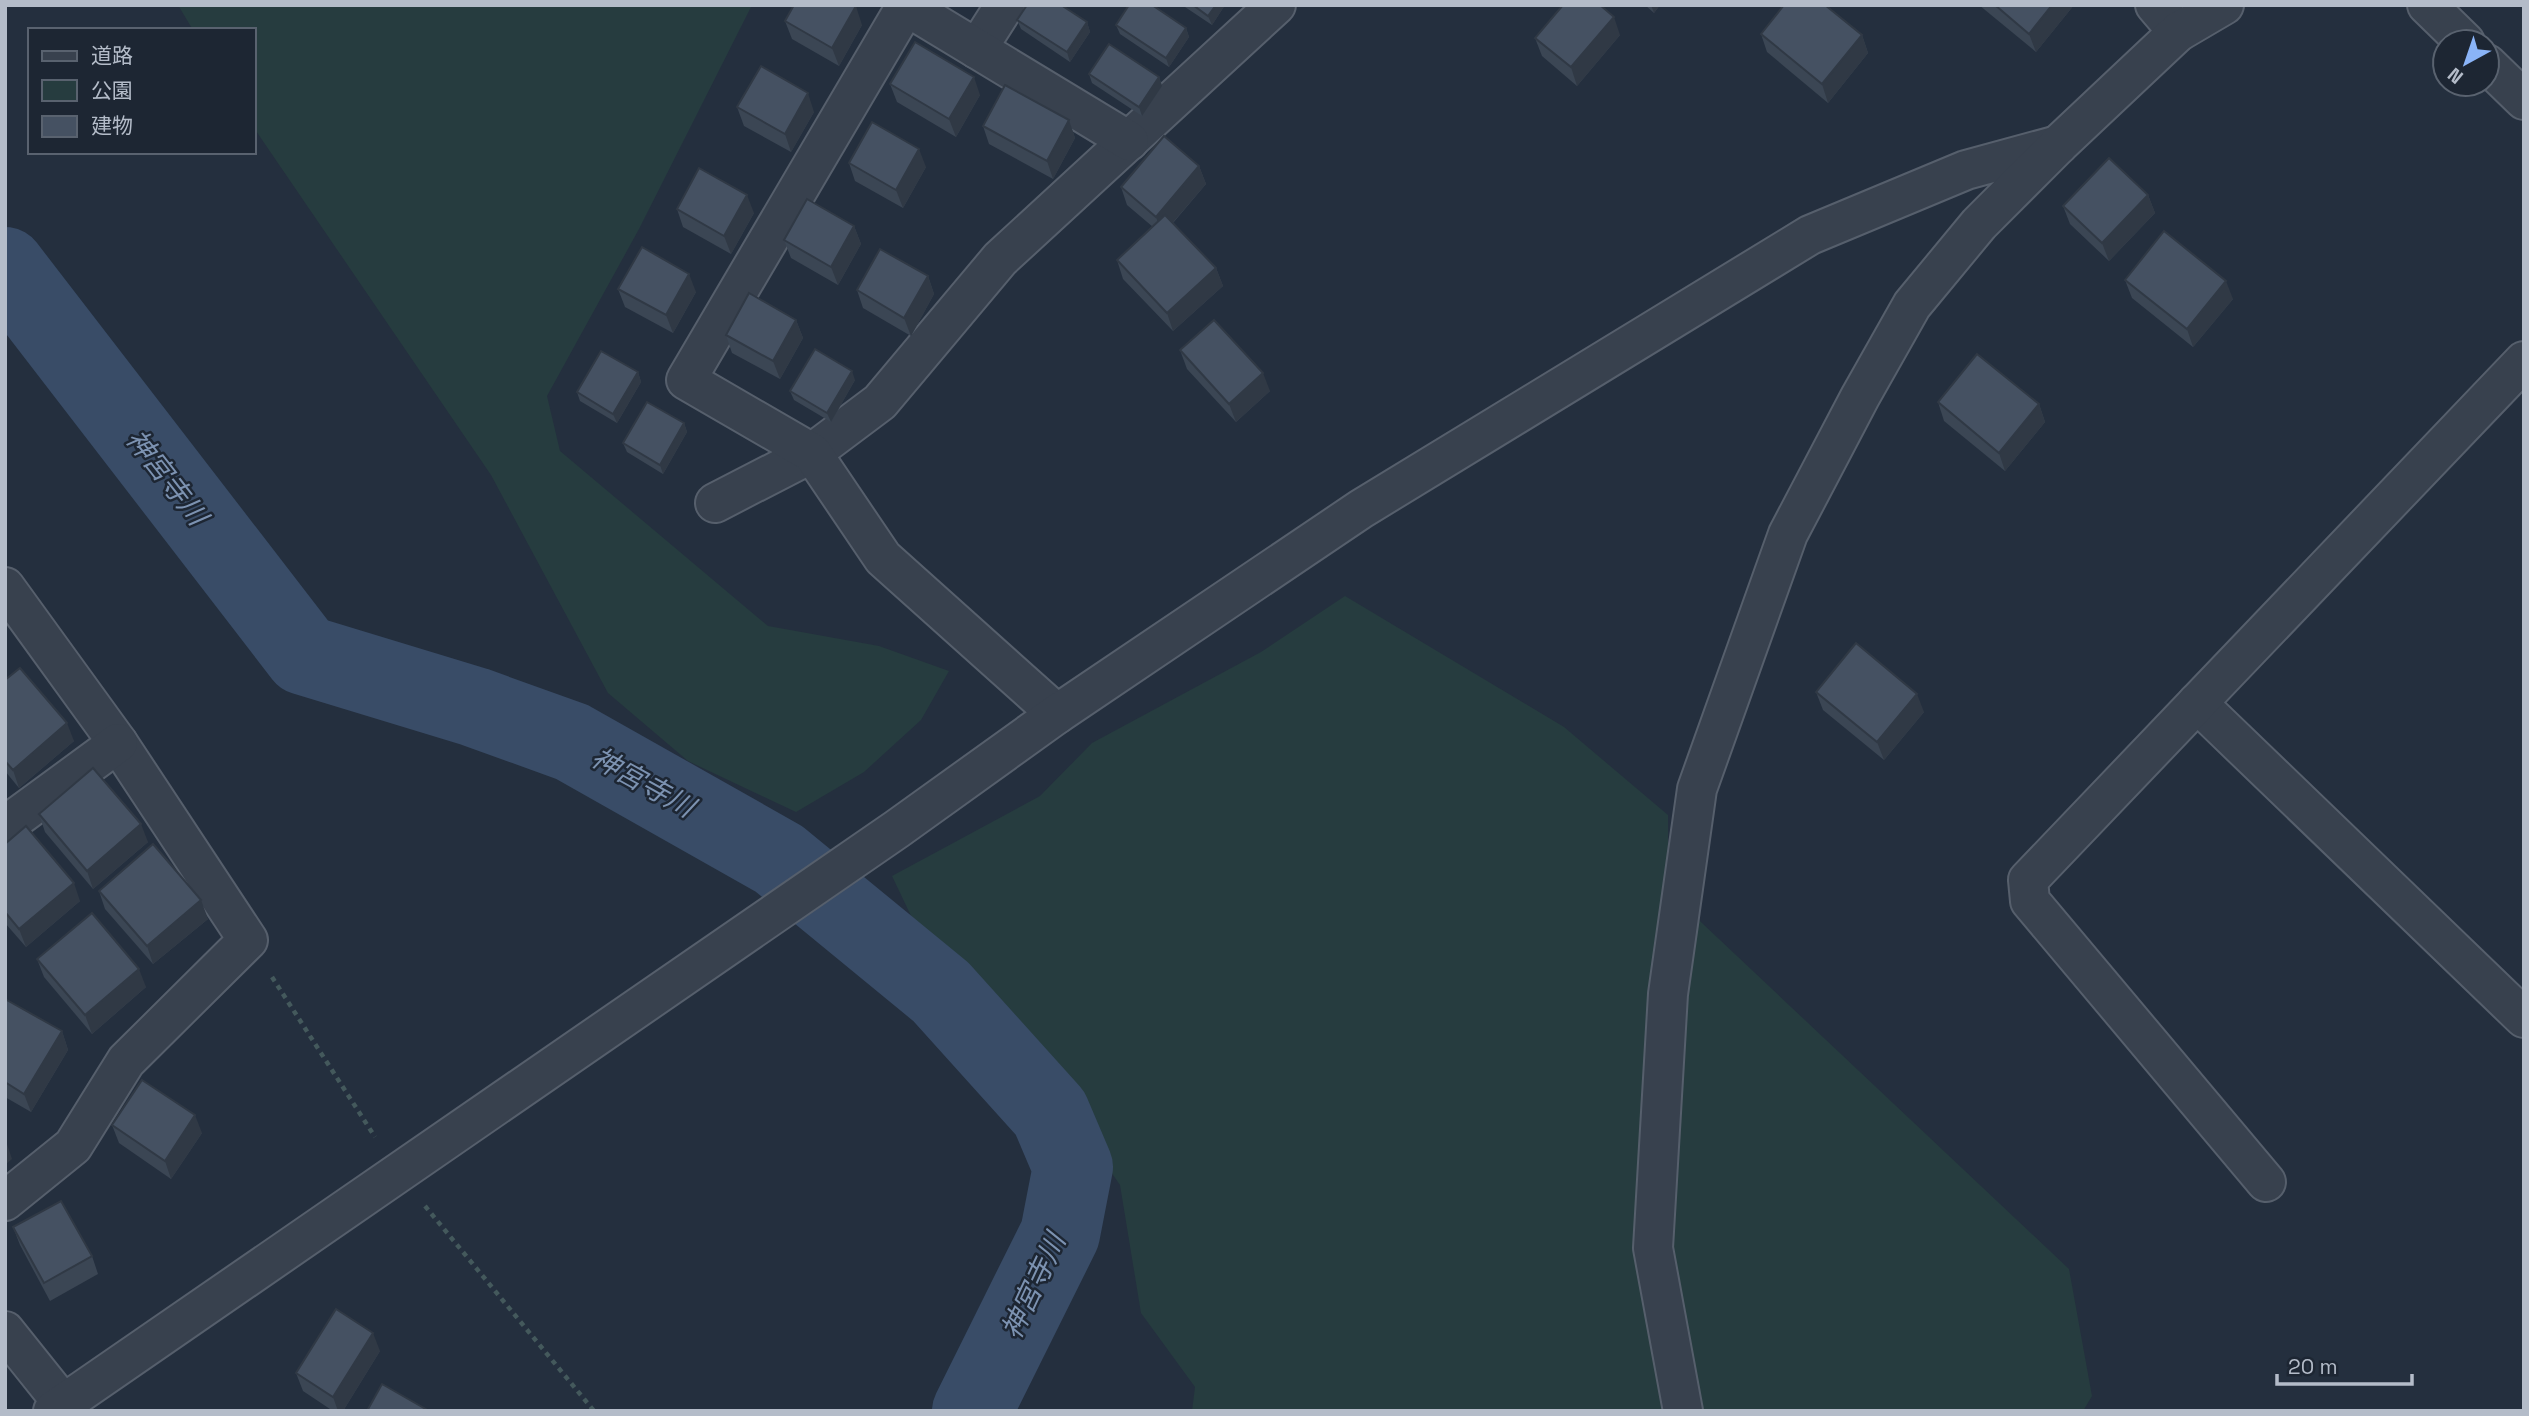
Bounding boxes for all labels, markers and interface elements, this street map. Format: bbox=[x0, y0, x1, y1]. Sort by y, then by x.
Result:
legend bbox=[28, 28, 256, 154]
north arrow bbox=[2431, 28, 2501, 98]
text: 道路 bbox=[91, 42, 133, 69]
text: N bbox=[2442, 62, 2468, 89]
text: 公園 bbox=[91, 77, 133, 104]
text: 建物 bbox=[91, 112, 133, 139]
water label: 神宮寺川 bbox=[118, 422, 218, 535]
water label: 神宮寺川 bbox=[585, 739, 703, 826]
water label: 神宮寺川 bbox=[993, 1225, 1074, 1344]
scale bar bbox=[2277, 1342, 2412, 1386]
text: 20 m bbox=[2288, 1353, 2338, 1380]

